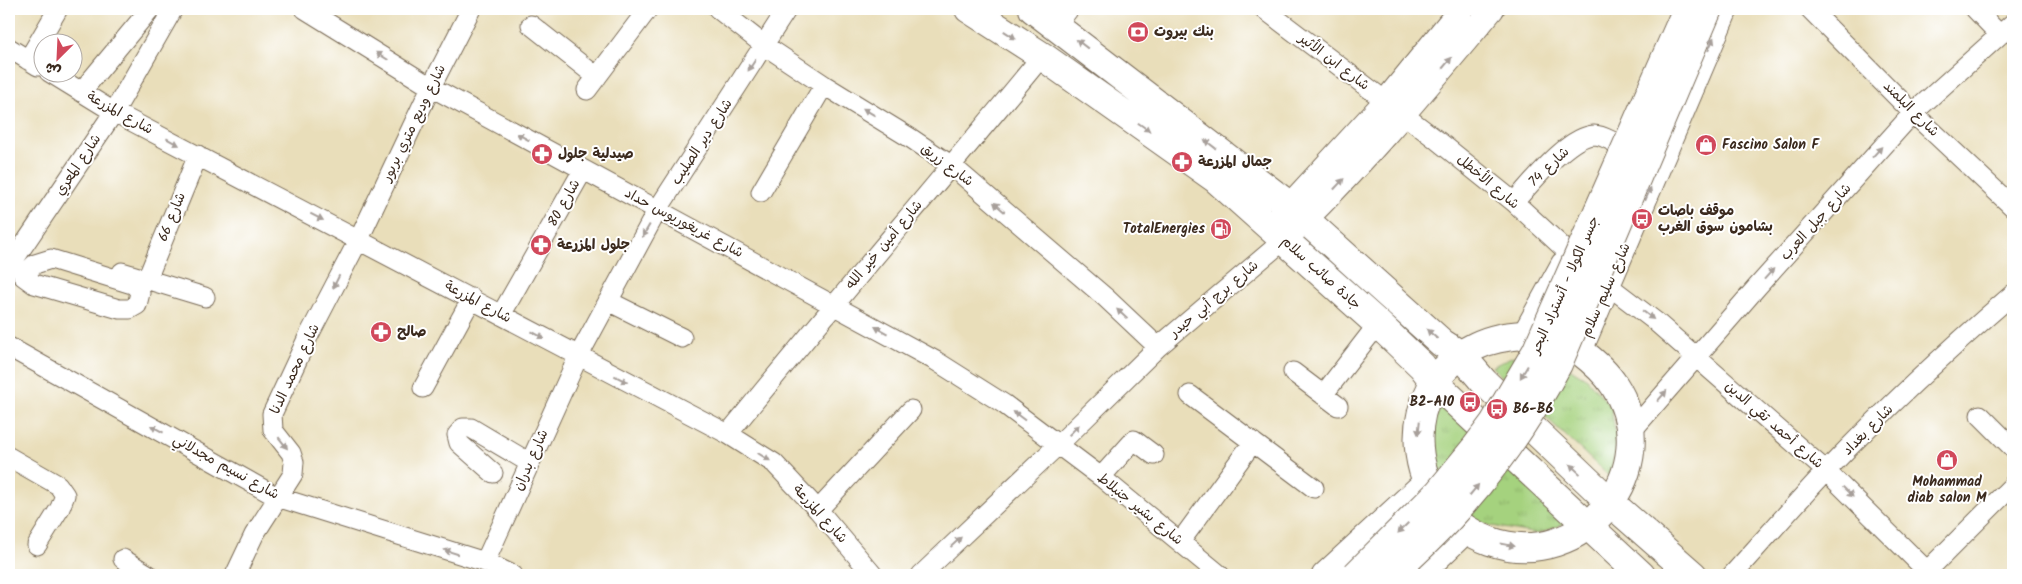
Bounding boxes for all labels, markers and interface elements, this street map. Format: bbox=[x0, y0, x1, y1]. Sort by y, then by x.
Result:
bank icon: بنك بيروت bbox=[1126, 20, 1150, 44]
place label: بنك بيروت bbox=[1154, 21, 1214, 43]
street label: شارع ابن الأثير bbox=[1293, 27, 1374, 96]
one-way arrow bbox=[1003, 31, 1016, 40]
north arrow bbox=[32, 32, 82, 82]
one-way arrow bbox=[1707, 37, 1715, 51]
one-way arrow bbox=[1076, 39, 1089, 50]
one-way arrow bbox=[375, 52, 388, 61]
text: ش bbox=[42, 56, 65, 82]
one-way arrow bbox=[1441, 57, 1452, 70]
one-way arrow bbox=[747, 58, 756, 71]
street label: شارع وديع متري بربور bbox=[376, 61, 452, 186]
street label: شارع البلمند bbox=[1878, 76, 1944, 142]
street label: شارع المزرعة bbox=[83, 86, 157, 140]
street label: شارع دير الصليب bbox=[666, 94, 738, 190]
one-way arrow bbox=[862, 107, 875, 116]
one-way arrow bbox=[1137, 122, 1151, 132]
street label: شارع المعري bbox=[49, 130, 107, 200]
one-way arrow bbox=[516, 132, 529, 141]
shop icon: Fascino Salon F bbox=[1694, 133, 1718, 157]
place label: Fascino Salon F bbox=[1722, 134, 1820, 156]
one-way arrow bbox=[166, 138, 180, 146]
street label: شارع زريق bbox=[916, 138, 978, 192]
one-way arrow bbox=[1204, 138, 1217, 149]
pharmacy icon: صيدلية جلول bbox=[530, 142, 554, 166]
street label: شارع 74 bbox=[1523, 142, 1575, 192]
place label: صيدلية جلول bbox=[558, 143, 634, 165]
one-way arrow bbox=[1872, 146, 1883, 159]
street label: شارع الأخطل bbox=[1452, 149, 1524, 215]
pharmacy icon: جمال المزرعة bbox=[1170, 150, 1194, 174]
place label: جمال المزرعة bbox=[1198, 151, 1272, 173]
street label: شارع 80 bbox=[542, 175, 586, 231]
one-way arrow bbox=[1333, 178, 1345, 190]
street label: شارع جبل العرب bbox=[1775, 178, 1857, 266]
street label: شارع غريغوريوس حداد bbox=[621, 182, 747, 264]
one-way arrow bbox=[1644, 187, 1652, 201]
street label: شارع 66 bbox=[152, 189, 192, 245]
street label: شارع أمين خير الله bbox=[840, 195, 928, 295]
place label: موقف باصات بشامون سوق الغرب bbox=[1658, 200, 1773, 238]
one-way arrow bbox=[993, 202, 1006, 213]
bus stop icon: موقف باصات بشامون سوق الغرب bbox=[1630, 207, 1654, 231]
street label: جسر الكولا - أتستراد البحر bbox=[1524, 212, 1605, 358]
one-way arrow bbox=[310, 213, 325, 221]
fuel station icon: TotalEnergies bbox=[1209, 217, 1233, 241]
place label: TotalEnergies bbox=[1123, 218, 1205, 240]
one-way arrow bbox=[641, 225, 650, 238]
street label: جادة صائب سلام bbox=[1276, 231, 1366, 315]
pharmacy icon: جلول المزرعة bbox=[529, 233, 553, 257]
place label: جلول المزرعة bbox=[557, 234, 630, 256]
street label: شارع سليم سلام bbox=[1575, 239, 1637, 341]
street label: شارع برج أبي حيدر bbox=[1164, 255, 1264, 345]
one-way arrow bbox=[1763, 268, 1775, 280]
one-way arrow bbox=[332, 275, 341, 289]
street label: شارع المزرعة bbox=[441, 275, 515, 329]
one-way arrow bbox=[1117, 308, 1129, 320]
one-way arrow bbox=[1641, 310, 1654, 321]
street label: شارع محمد الدنا bbox=[264, 320, 326, 418]
pharmacy icon: صالح bbox=[369, 320, 393, 344]
place label: صالح bbox=[397, 321, 427, 343]
one-way arrow bbox=[874, 326, 889, 334]
one-way arrow bbox=[1427, 328, 1439, 340]
one-way arrow bbox=[531, 331, 545, 339]
one-way arrow bbox=[1519, 366, 1528, 379]
one-way arrow bbox=[614, 375, 629, 383]
street label: شارع أحمد تقي الدين bbox=[1719, 376, 1828, 475]
bus stop icon: B2-A10 bbox=[1458, 390, 1482, 414]
one-way arrow bbox=[1656, 390, 1668, 402]
place label: B2-A10 bbox=[1409, 391, 1455, 413]
bus stop icon: B6-B6 bbox=[1485, 397, 1509, 421]
place label: B6-B6 bbox=[1513, 398, 1553, 420]
street label: شارع بغداد bbox=[1837, 399, 1899, 461]
one-way arrow bbox=[1012, 411, 1026, 421]
one-way arrow bbox=[1415, 420, 1423, 436]
one-way arrow bbox=[1068, 424, 1080, 436]
one-way arrow bbox=[150, 425, 163, 434]
street label: شارع بدران bbox=[508, 426, 554, 494]
street label: شارع نسيم مجدلاني bbox=[168, 429, 283, 506]
one-way arrow bbox=[278, 436, 288, 450]
shop icon: Mohammad diab salon M bbox=[1935, 448, 1959, 472]
one-way arrow bbox=[757, 452, 771, 461]
one-way arrow bbox=[1570, 463, 1582, 475]
street label: شارع بشير جنبلاط bbox=[1092, 467, 1188, 551]
place label: Mohammad diab salon M bbox=[1907, 471, 1987, 509]
street label: شارع المزرعة bbox=[787, 479, 853, 549]
one-way arrow bbox=[1468, 484, 1479, 496]
one-way arrow bbox=[1842, 486, 1854, 498]
one-way arrow bbox=[1397, 521, 1409, 533]
one-way arrow bbox=[950, 536, 962, 548]
one-way arrow bbox=[1500, 541, 1515, 549]
one-way arrow bbox=[443, 547, 458, 555]

